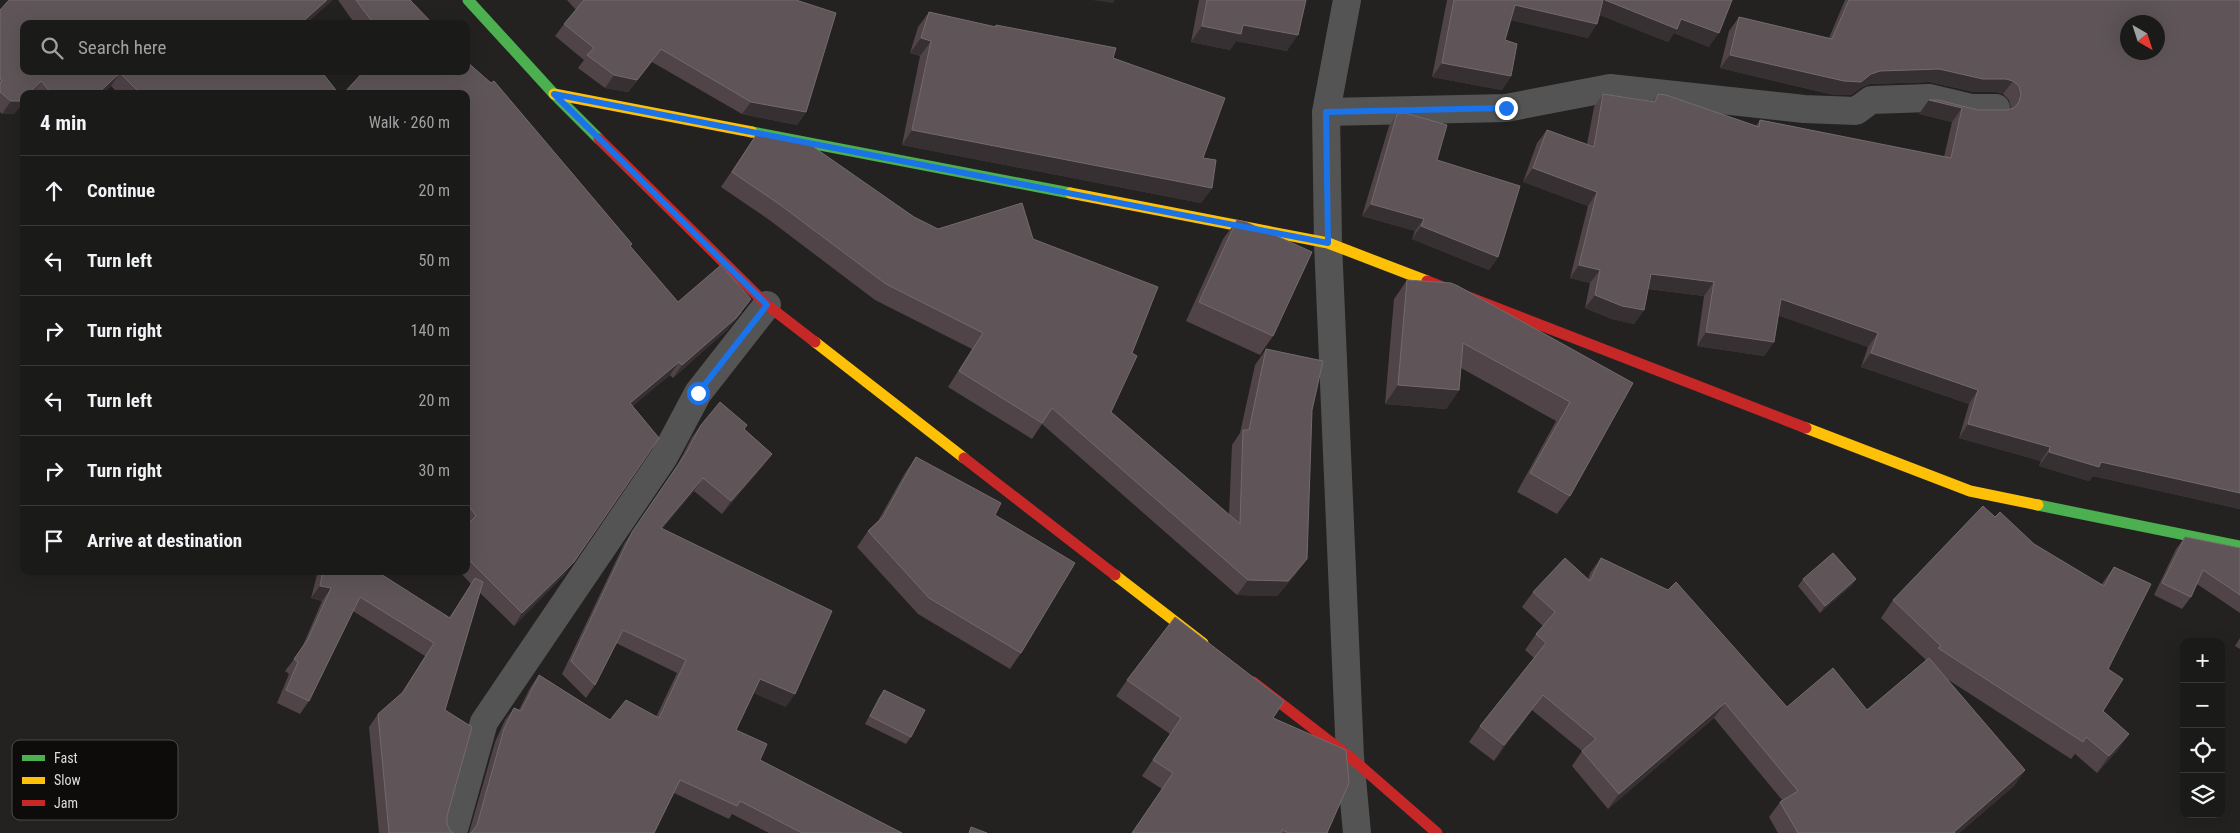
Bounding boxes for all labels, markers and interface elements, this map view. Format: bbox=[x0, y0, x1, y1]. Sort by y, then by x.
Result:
north arrow bbox=[2120, 15, 2165, 60]
search box bbox=[20, 20, 470, 75]
icon: search bbox=[38, 34, 66, 62]
text: Search here bbox=[78, 36, 166, 59]
route end bbox=[1495, 97, 1518, 120]
text: 4 min bbox=[40, 111, 87, 135]
text: Walk · 260 m bbox=[369, 113, 450, 132]
icon: ahead bbox=[40, 177, 68, 205]
text: Continue bbox=[87, 179, 155, 202]
text: 20 m bbox=[418, 181, 450, 200]
icon: left bbox=[40, 247, 68, 275]
text: Turn left bbox=[87, 249, 152, 272]
text: 50 m bbox=[418, 251, 450, 270]
icon: right bbox=[40, 317, 68, 345]
text: Turn right bbox=[87, 319, 162, 342]
text: 140 m bbox=[411, 321, 450, 340]
route start bbox=[687, 382, 710, 405]
icon: left bbox=[40, 387, 68, 415]
text: Turn left bbox=[87, 389, 152, 412]
text: 20 m bbox=[418, 391, 450, 410]
icon: right bbox=[40, 457, 68, 485]
text: Turn right bbox=[87, 459, 162, 482]
text: 30 m bbox=[418, 461, 450, 480]
icon: arrive bbox=[40, 527, 68, 555]
text: Arrive at destination bbox=[87, 529, 242, 552]
map controls bbox=[2180, 638, 2225, 818]
button: + bbox=[2180, 638, 2225, 683]
button: − bbox=[2180, 683, 2225, 728]
button: locate bbox=[2180, 728, 2225, 773]
legend bbox=[12, 740, 178, 820]
text: Fast bbox=[54, 750, 78, 766]
text: Slow bbox=[54, 772, 81, 788]
button: layers bbox=[2180, 773, 2225, 818]
text: Jam bbox=[54, 795, 78, 811]

